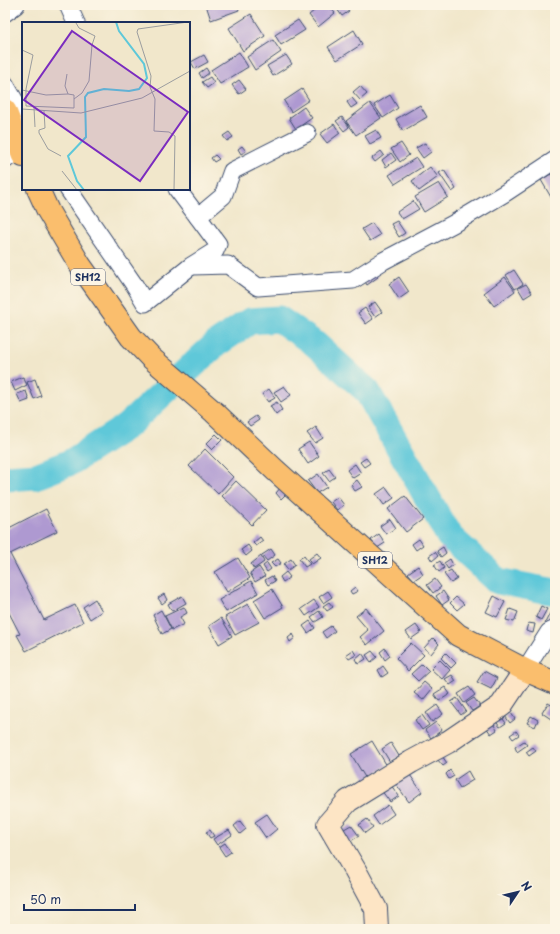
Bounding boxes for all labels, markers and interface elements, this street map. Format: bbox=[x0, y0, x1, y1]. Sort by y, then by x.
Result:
inset map bbox=[22, 22, 190, 190]
road number: SH12 bbox=[71, 269, 105, 285]
road number: SH12 bbox=[358, 552, 392, 568]
north arrow bbox=[498, 872, 538, 912]
text: N bbox=[517, 878, 536, 895]
scale bar bbox=[24, 886, 135, 912]
text: 50 m bbox=[30, 890, 61, 908]

